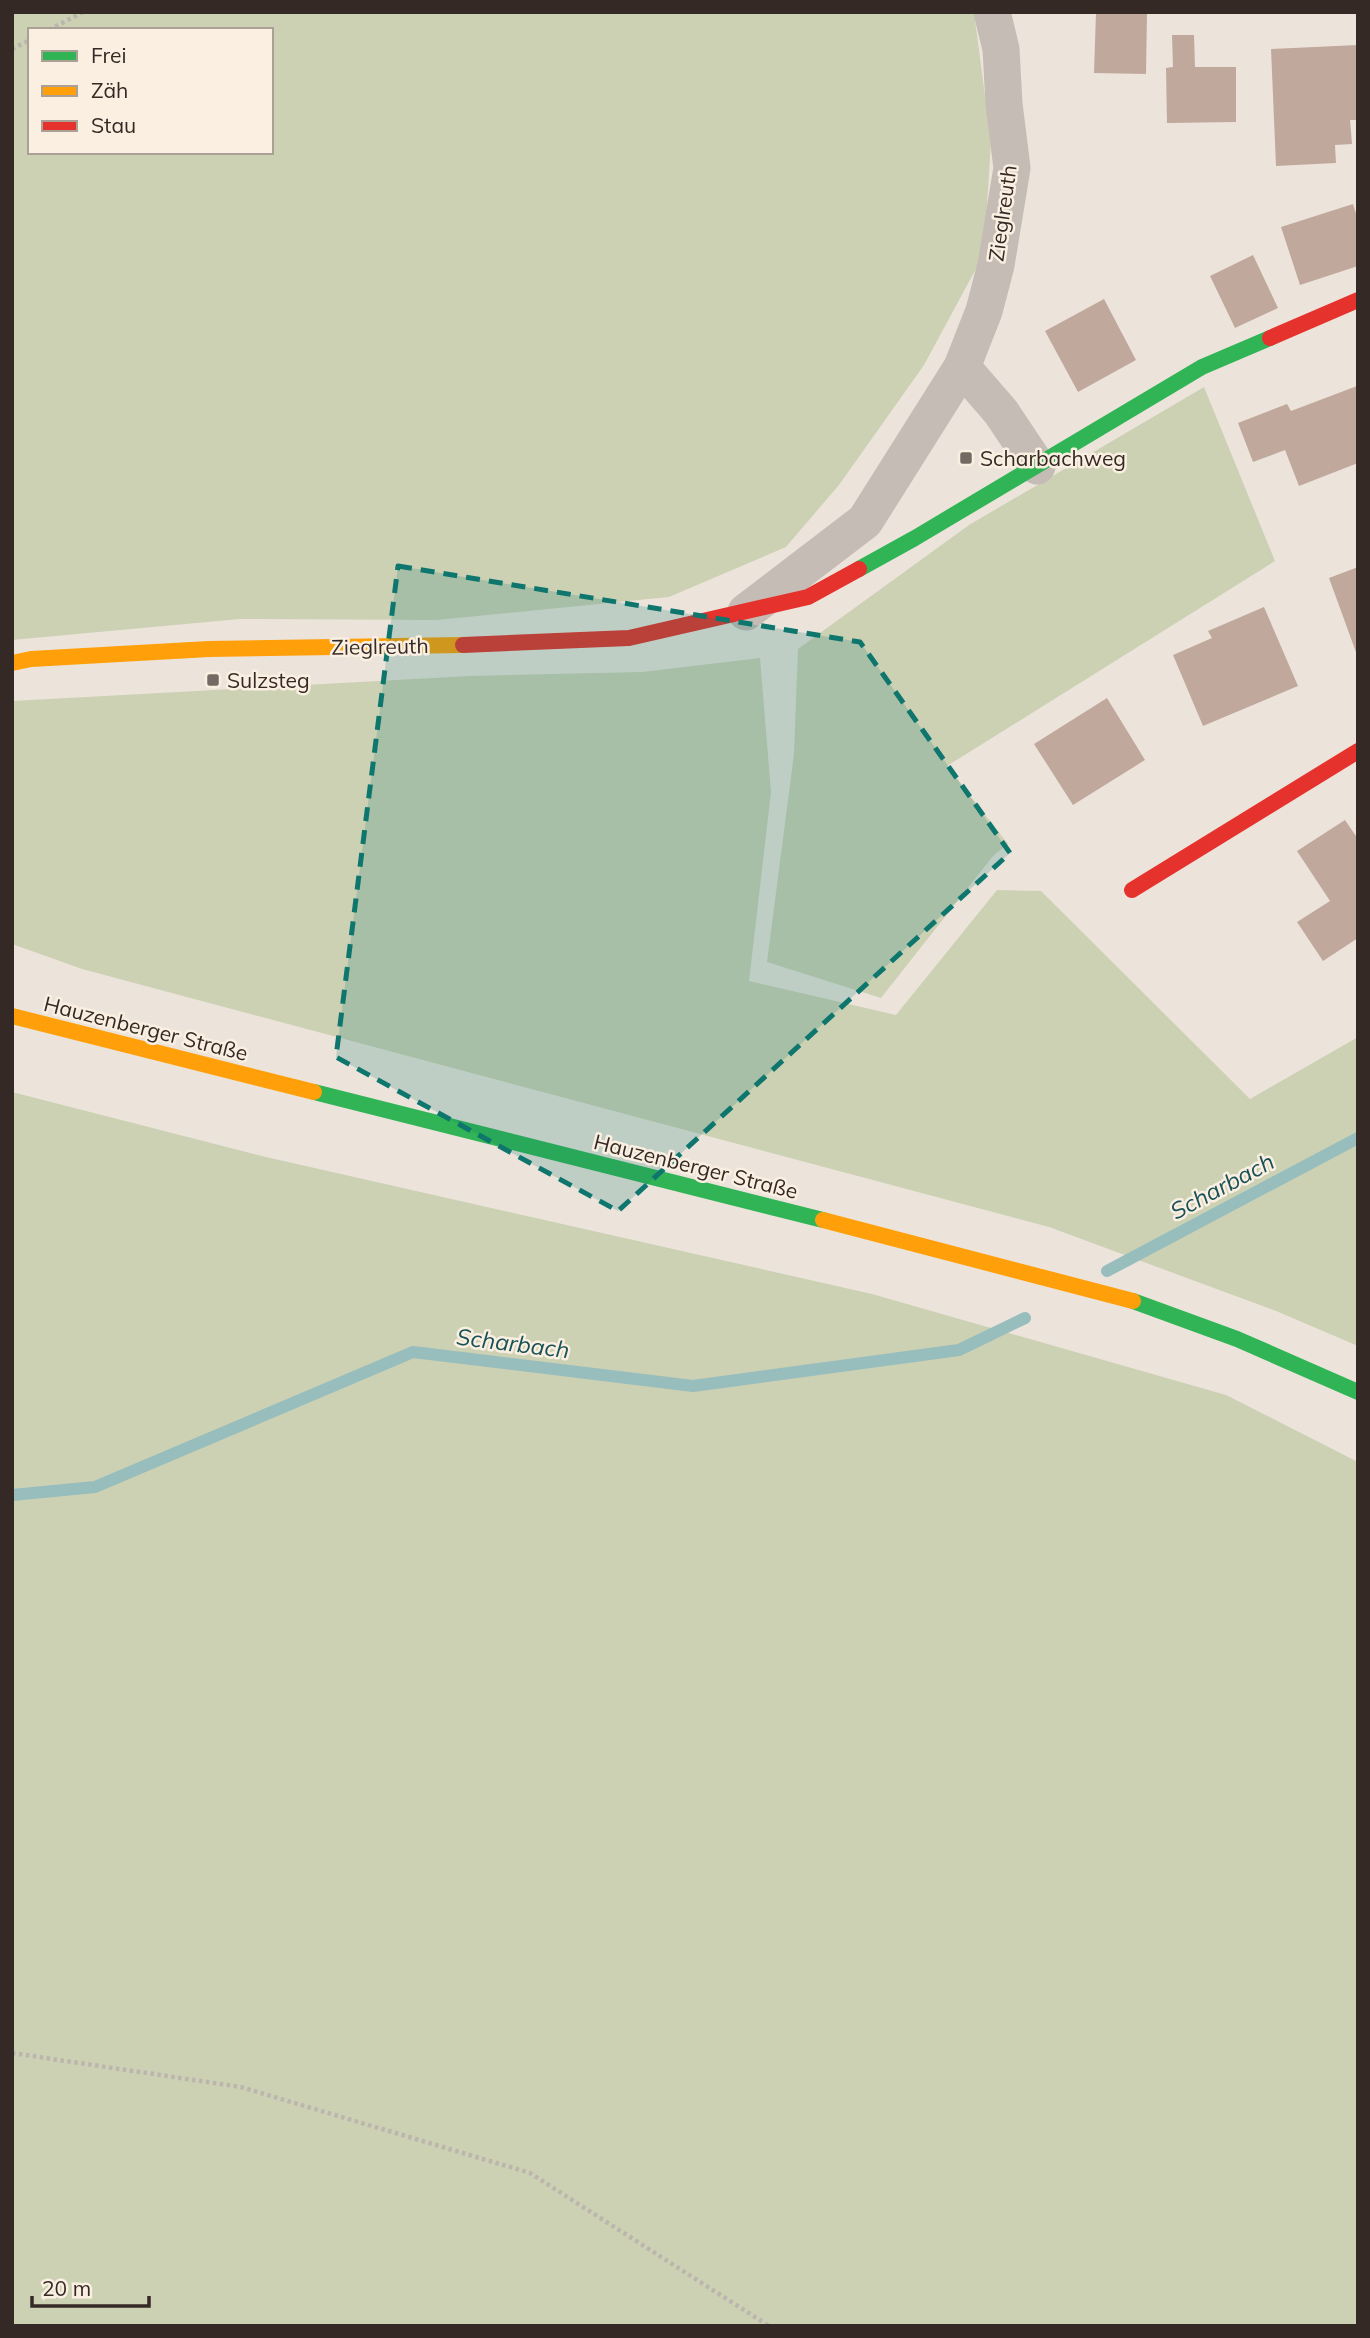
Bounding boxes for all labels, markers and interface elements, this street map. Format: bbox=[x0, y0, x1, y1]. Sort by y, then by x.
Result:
legend bbox=[28, 28, 273, 154]
text: Frei bbox=[91, 42, 127, 68]
text: Zäh bbox=[91, 77, 128, 103]
text: Stau bbox=[91, 112, 136, 138]
street label: Zieglreuth bbox=[982, 163, 1022, 263]
place label: Scharbachweg bbox=[980, 445, 1126, 471]
marker: Scharbachweg bbox=[958, 450, 974, 466]
street label: Zieglreuth bbox=[331, 632, 429, 660]
place label: Sulzsteg bbox=[227, 667, 310, 693]
marker: Sulzsteg bbox=[205, 672, 221, 688]
street label: Hauzenberger Straße bbox=[41, 990, 251, 1066]
street label: Hauzenberger Straße bbox=[591, 1128, 801, 1204]
water label: Scharbach bbox=[1165, 1146, 1279, 1226]
water label: Scharbach bbox=[455, 1322, 571, 1364]
scale bar bbox=[32, 2264, 149, 2308]
text: 20 m bbox=[42, 2275, 91, 2301]

